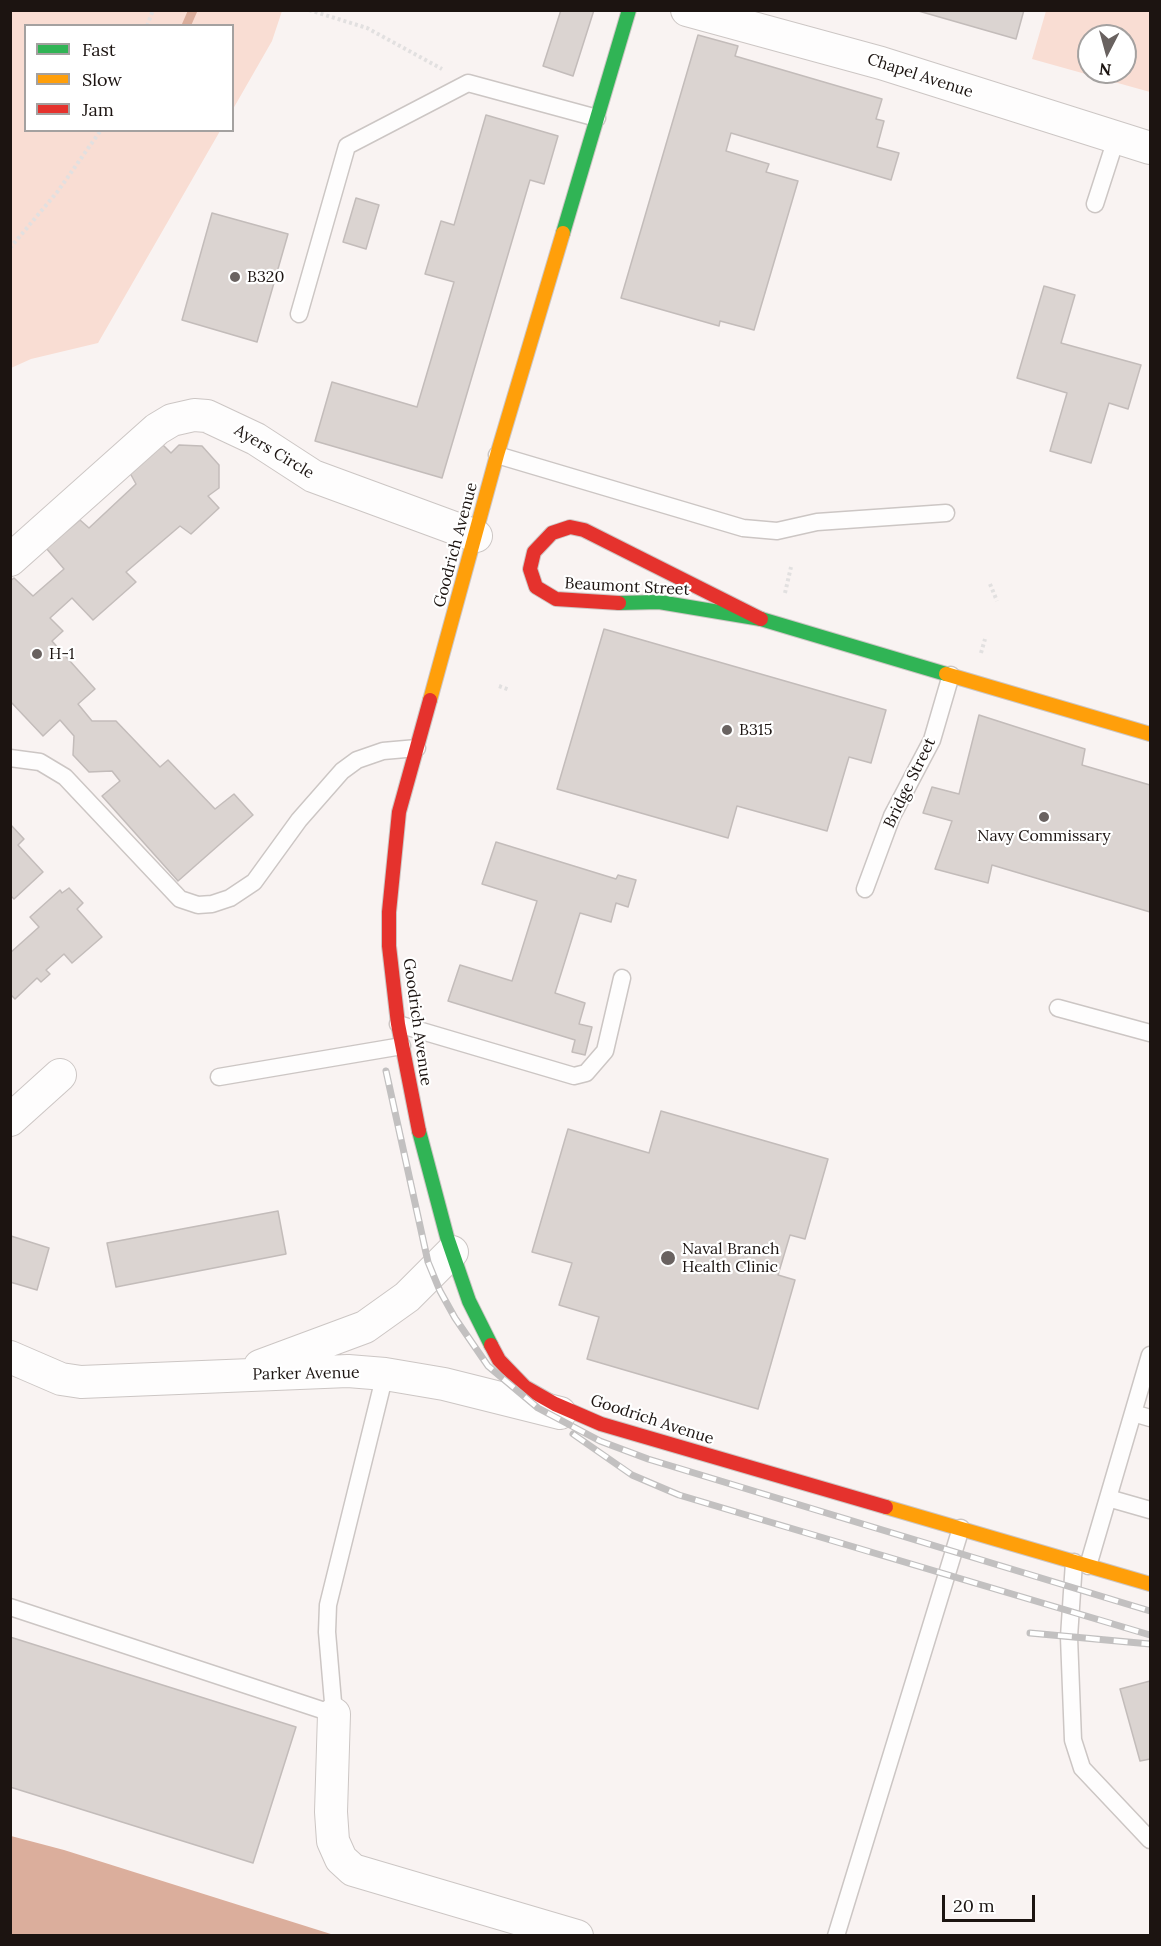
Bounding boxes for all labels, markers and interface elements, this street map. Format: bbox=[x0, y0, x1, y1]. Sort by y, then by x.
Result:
legend bbox=[24, 24, 234, 132]
north arrow bbox=[1077, 24, 1137, 84]
text: Fast bbox=[82, 38, 116, 61]
street label: Chapel Avenue bbox=[865, 50, 975, 102]
text: N bbox=[1098, 59, 1113, 81]
text: Slow bbox=[82, 68, 122, 91]
text: Jam bbox=[82, 98, 114, 121]
place label: B320 bbox=[247, 267, 284, 287]
marker: B320 bbox=[228, 270, 242, 284]
street label: Ayers Circle bbox=[231, 421, 317, 483]
street label: Goodrich Avenue bbox=[430, 480, 482, 610]
street label: Beaumont Street bbox=[564, 574, 690, 600]
place label: H-1 bbox=[49, 644, 74, 664]
marker: H-1 bbox=[30, 647, 44, 661]
place label: B315 bbox=[739, 720, 772, 740]
marker: B315 bbox=[720, 723, 734, 737]
street label: Bridge Street bbox=[880, 735, 940, 831]
marker: Navy Commissary bbox=[1037, 810, 1051, 824]
place label: Navy Commissary bbox=[977, 826, 1111, 846]
street label: Goodrich Avenue bbox=[399, 957, 435, 1087]
place label: Naval Branch Health Clinic bbox=[682, 1239, 780, 1277]
marker: Naval Branch Health Clinic bbox=[659, 1249, 677, 1267]
street label: Parker Avenue bbox=[252, 1363, 360, 1385]
street label: Goodrich Avenue bbox=[588, 1391, 716, 1449]
scale bar bbox=[945, 1883, 1038, 1921]
text: 20 m bbox=[953, 1894, 995, 1917]

